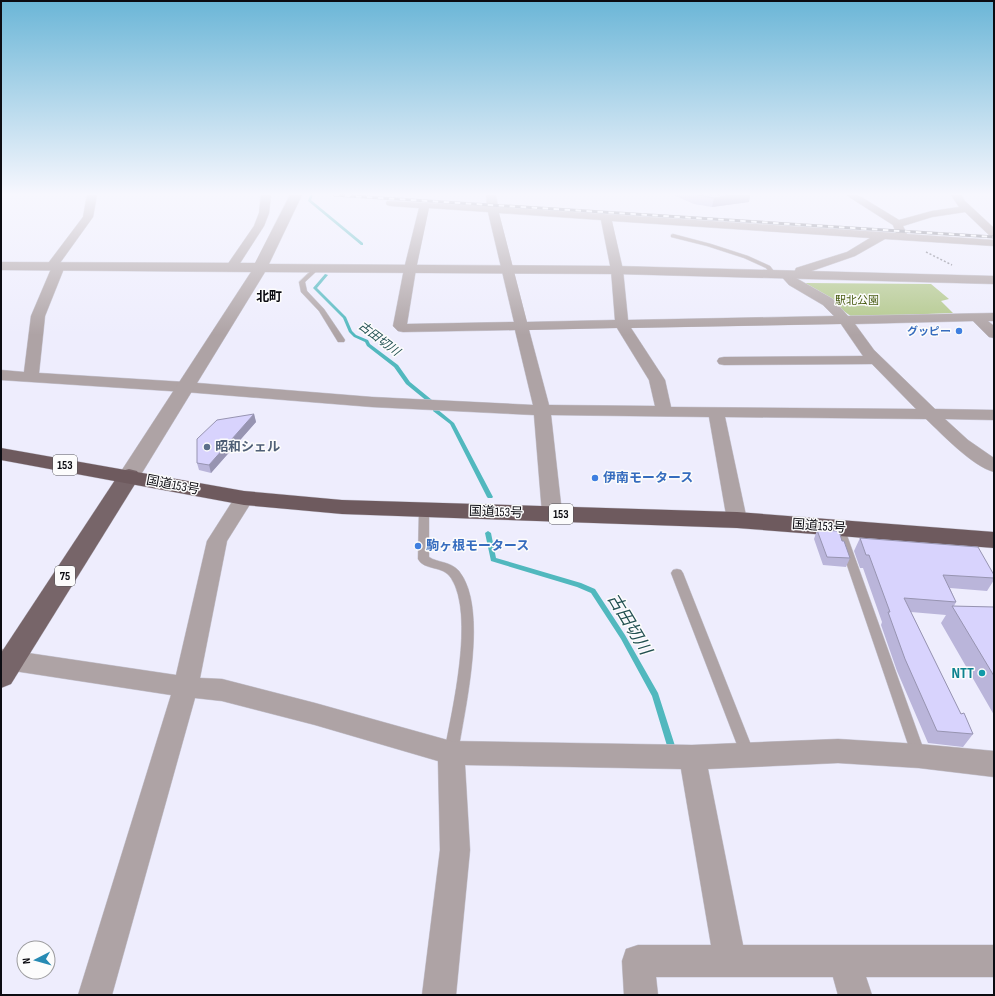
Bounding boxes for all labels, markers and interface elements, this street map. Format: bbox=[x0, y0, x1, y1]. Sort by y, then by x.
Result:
district label: 北町 bbox=[256, 289, 282, 305]
park label: 駅北公園 bbox=[835, 294, 879, 307]
water label: 古田切川 bbox=[355, 319, 404, 361]
place label: グッピー bbox=[907, 325, 951, 338]
marker: グッピー bbox=[954, 326, 964, 336]
place label: 昭和シェル bbox=[215, 439, 280, 455]
marker: 昭和シェル bbox=[202, 442, 212, 452]
road number: 153 bbox=[53, 455, 77, 475]
place label: 伊南モータース bbox=[603, 470, 693, 486]
street label: 国道153号 bbox=[145, 472, 201, 498]
marker: 伊南モータース bbox=[590, 473, 600, 483]
street label: 国道153号 bbox=[469, 503, 523, 521]
road number: 153 bbox=[549, 504, 573, 524]
street label: 国道153号 bbox=[791, 516, 847, 536]
place label: 駒ヶ根モータース bbox=[426, 538, 529, 554]
marker: 駒ヶ根モータース bbox=[413, 541, 423, 551]
road number: 75 bbox=[55, 566, 75, 586]
water label: 古田切川 bbox=[603, 590, 656, 660]
place label: NTT bbox=[951, 664, 974, 683]
marker: NTT bbox=[977, 668, 987, 678]
north arrow bbox=[16, 940, 56, 980]
text: N bbox=[20, 957, 33, 965]

